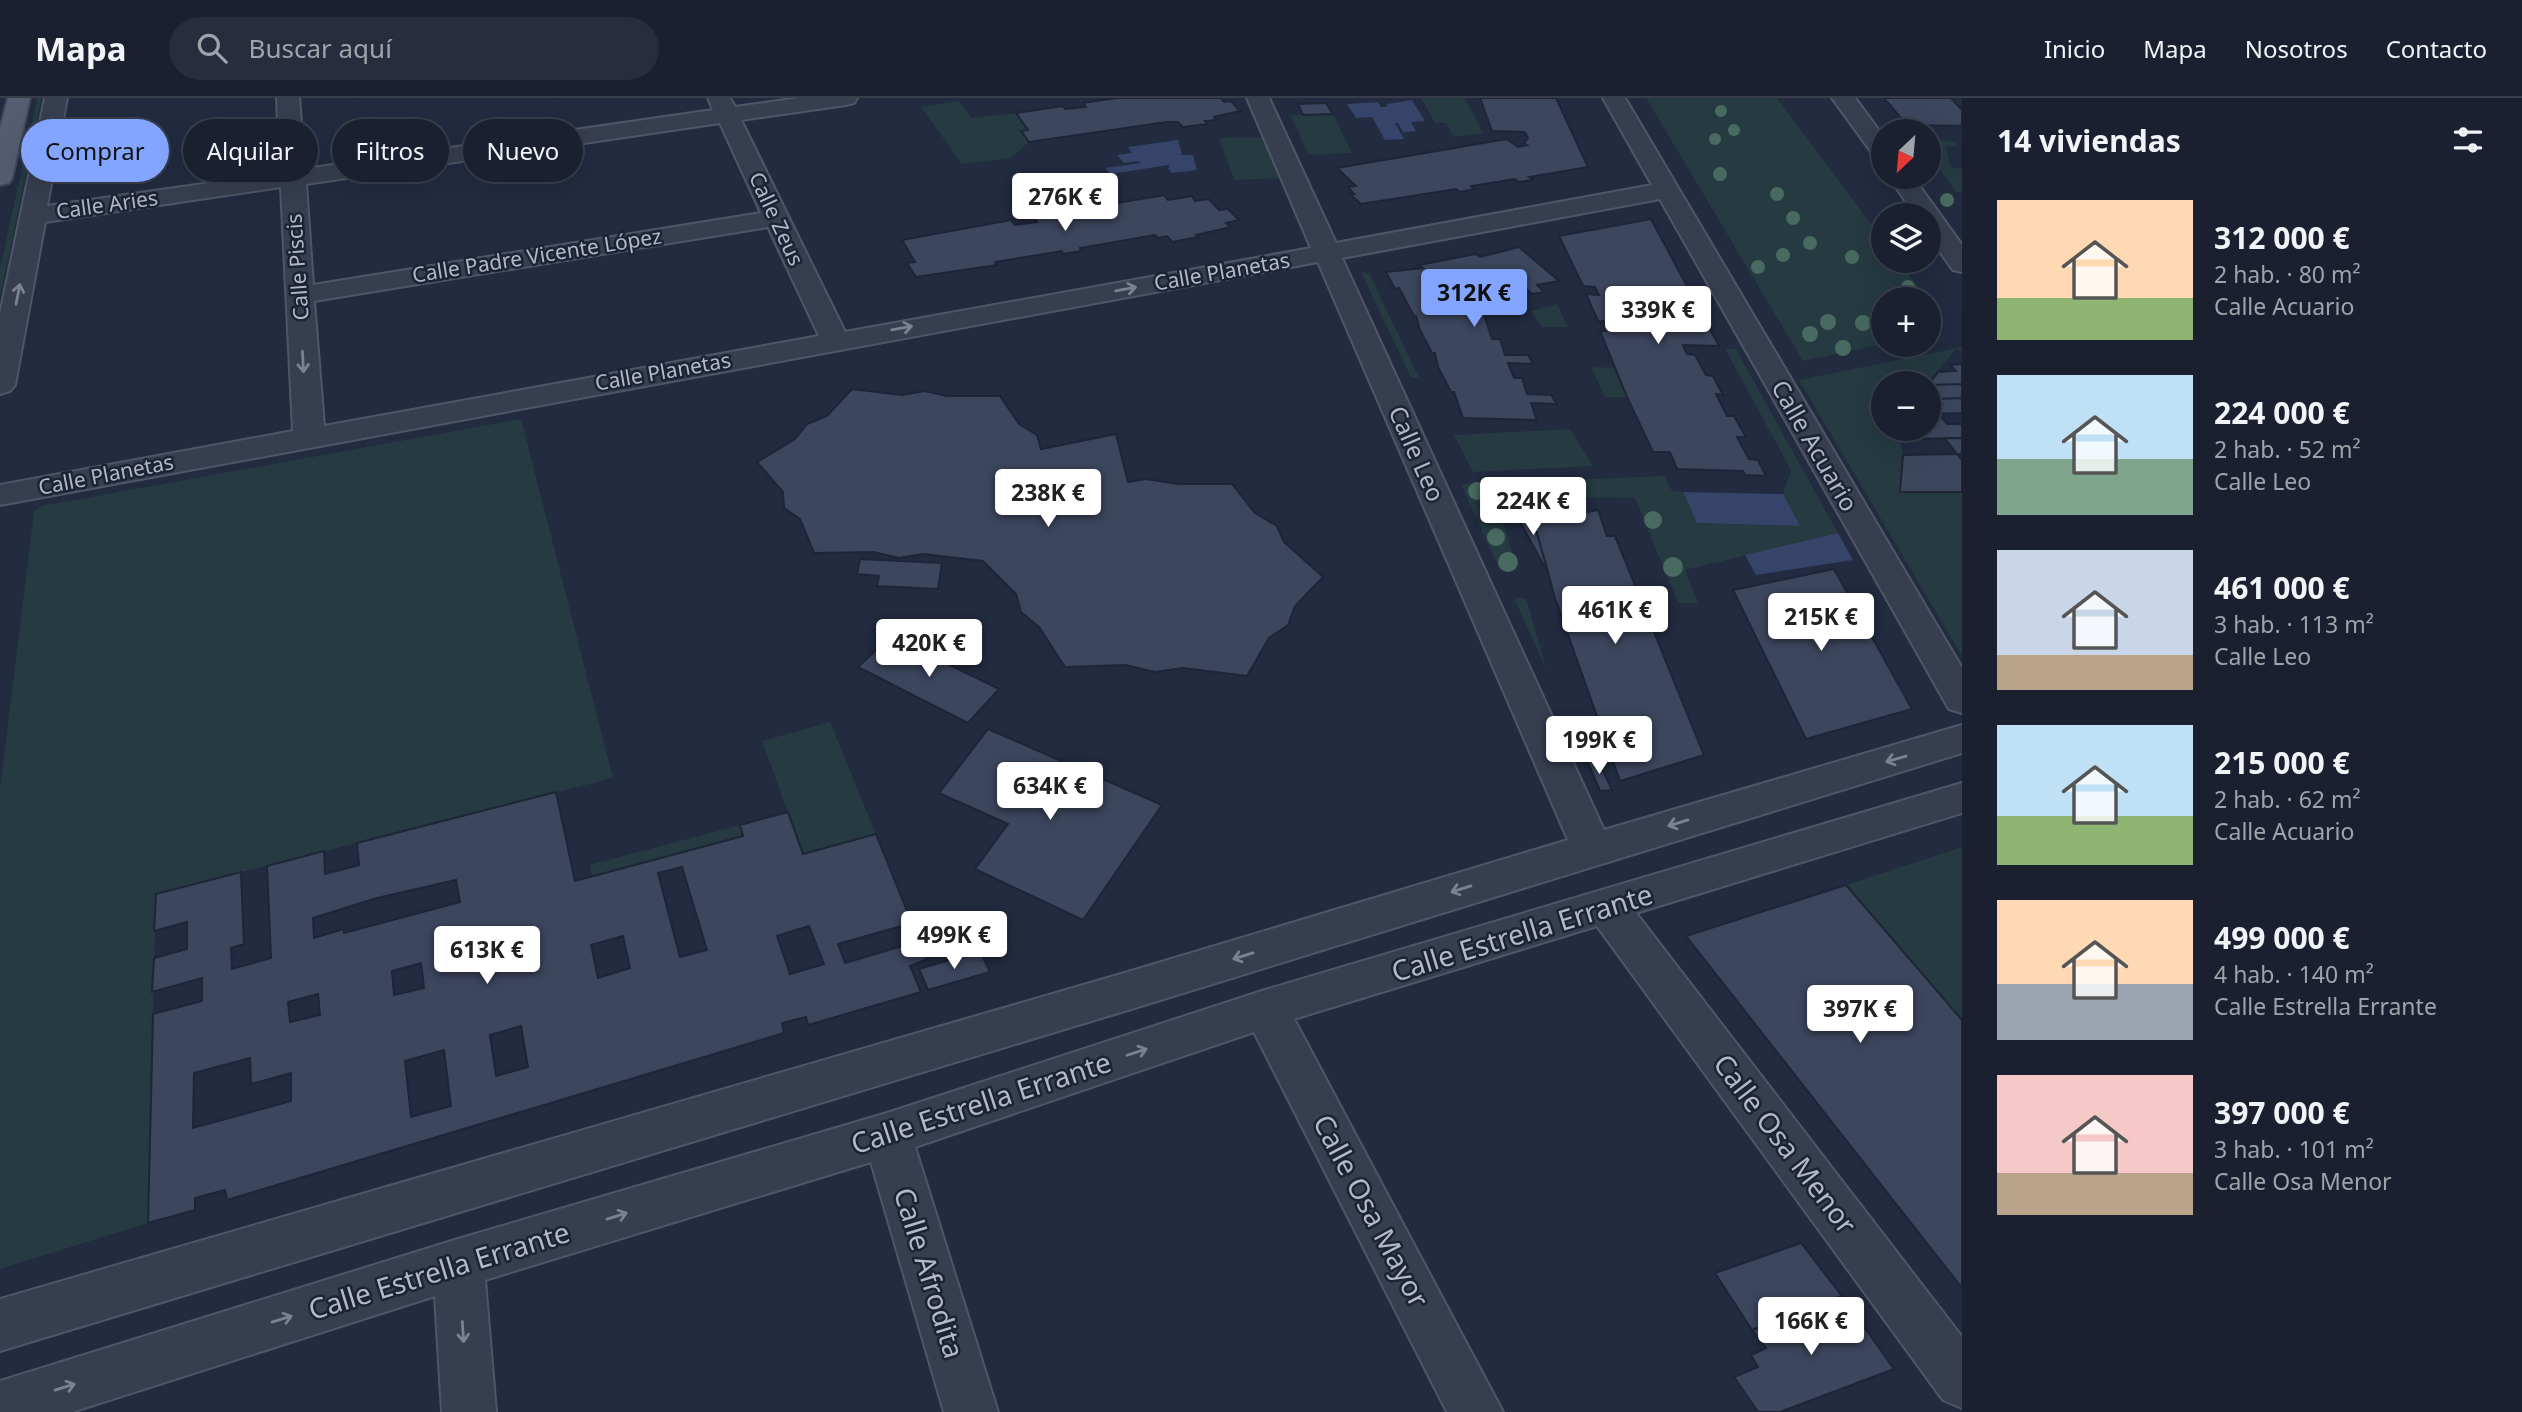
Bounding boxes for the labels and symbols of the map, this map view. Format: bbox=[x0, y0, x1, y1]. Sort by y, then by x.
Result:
north arrow bbox=[1871, 119, 1941, 189]
street label: Calle Zeus bbox=[743, 167, 811, 270]
pin: 276K € bbox=[1008, 174, 1122, 233]
street label: Calle Aries bbox=[54, 183, 160, 225]
street label: Calle Piscis bbox=[279, 213, 315, 321]
street label: Calle Padre Vicente López bbox=[410, 221, 664, 289]
street label: Calle Planetas bbox=[1152, 245, 1292, 297]
pin: 312K € bbox=[1417, 270, 1531, 329]
one-way arrow bbox=[1114, 282, 1137, 295]
one-way arrow bbox=[11, 283, 25, 306]
pin: 339K € bbox=[1601, 286, 1715, 346]
one-way arrow bbox=[890, 321, 913, 334]
street label: Calle Planetas bbox=[593, 345, 733, 397]
one-way arrow bbox=[297, 350, 310, 373]
street label: Calle Acuario bbox=[1764, 374, 1866, 517]
street label: Calle Leo bbox=[1382, 400, 1453, 506]
street label: Calle Planetas bbox=[36, 447, 176, 501]
pin: 238K € bbox=[991, 470, 1105, 529]
pin: 224K € bbox=[1476, 478, 1590, 537]
pin: 461K € bbox=[1558, 587, 1672, 646]
pin: 215K € bbox=[1764, 594, 1878, 653]
pin: 420K € bbox=[872, 620, 986, 679]
pin: 199K € bbox=[1542, 716, 1656, 776]
one-way arrow bbox=[1886, 753, 1908, 766]
pin: 634K € bbox=[993, 762, 1107, 822]
one-way arrow bbox=[1667, 817, 1689, 830]
street label: Calle Estrella Errante bbox=[1386, 874, 1657, 990]
one-way arrow bbox=[1450, 884, 1472, 896]
pin: 499K € bbox=[897, 912, 1011, 971]
pin: 613K € bbox=[430, 926, 544, 986]
one-way arrow bbox=[1232, 950, 1254, 963]
pin: 397K € bbox=[1803, 986, 1917, 1045]
street label: Calle Estrella Errante bbox=[846, 1042, 1116, 1162]
one-way arrow bbox=[1126, 1045, 1148, 1057]
street label: Calle Osa Menor bbox=[1706, 1046, 1866, 1242]
street label: Calle Osa Mayor bbox=[1305, 1108, 1439, 1314]
street label: Calle Afrodita bbox=[886, 1183, 974, 1363]
one-way arrow bbox=[605, 1209, 627, 1222]
street label: Calle Estrella Errante bbox=[303, 1212, 574, 1328]
pin: 166K € bbox=[1754, 1298, 1868, 1357]
one-way arrow bbox=[271, 1312, 293, 1325]
one-way arrow bbox=[457, 1321, 470, 1343]
one-way arrow bbox=[54, 1380, 76, 1393]

